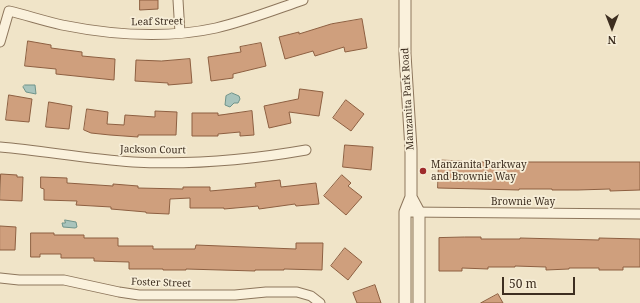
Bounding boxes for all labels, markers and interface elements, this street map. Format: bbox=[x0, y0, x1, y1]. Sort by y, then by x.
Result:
north arrow bbox=[592, 8, 632, 48]
street label: Leaf Street bbox=[131, 16, 183, 28]
text: N bbox=[608, 33, 616, 48]
street label: Manzanita Park Road bbox=[399, 47, 417, 151]
street label: Jackson Court bbox=[120, 143, 186, 157]
place label: Manzanita Parkway and Brownie Way bbox=[431, 159, 527, 182]
marker: Manzanita Parkway and Brownie Way bbox=[418, 166, 428, 176]
street label: Brownie Way bbox=[491, 196, 555, 208]
scale bar bbox=[504, 269, 577, 295]
text: 50 m bbox=[509, 275, 537, 292]
street label: Foster Street bbox=[131, 276, 191, 290]

